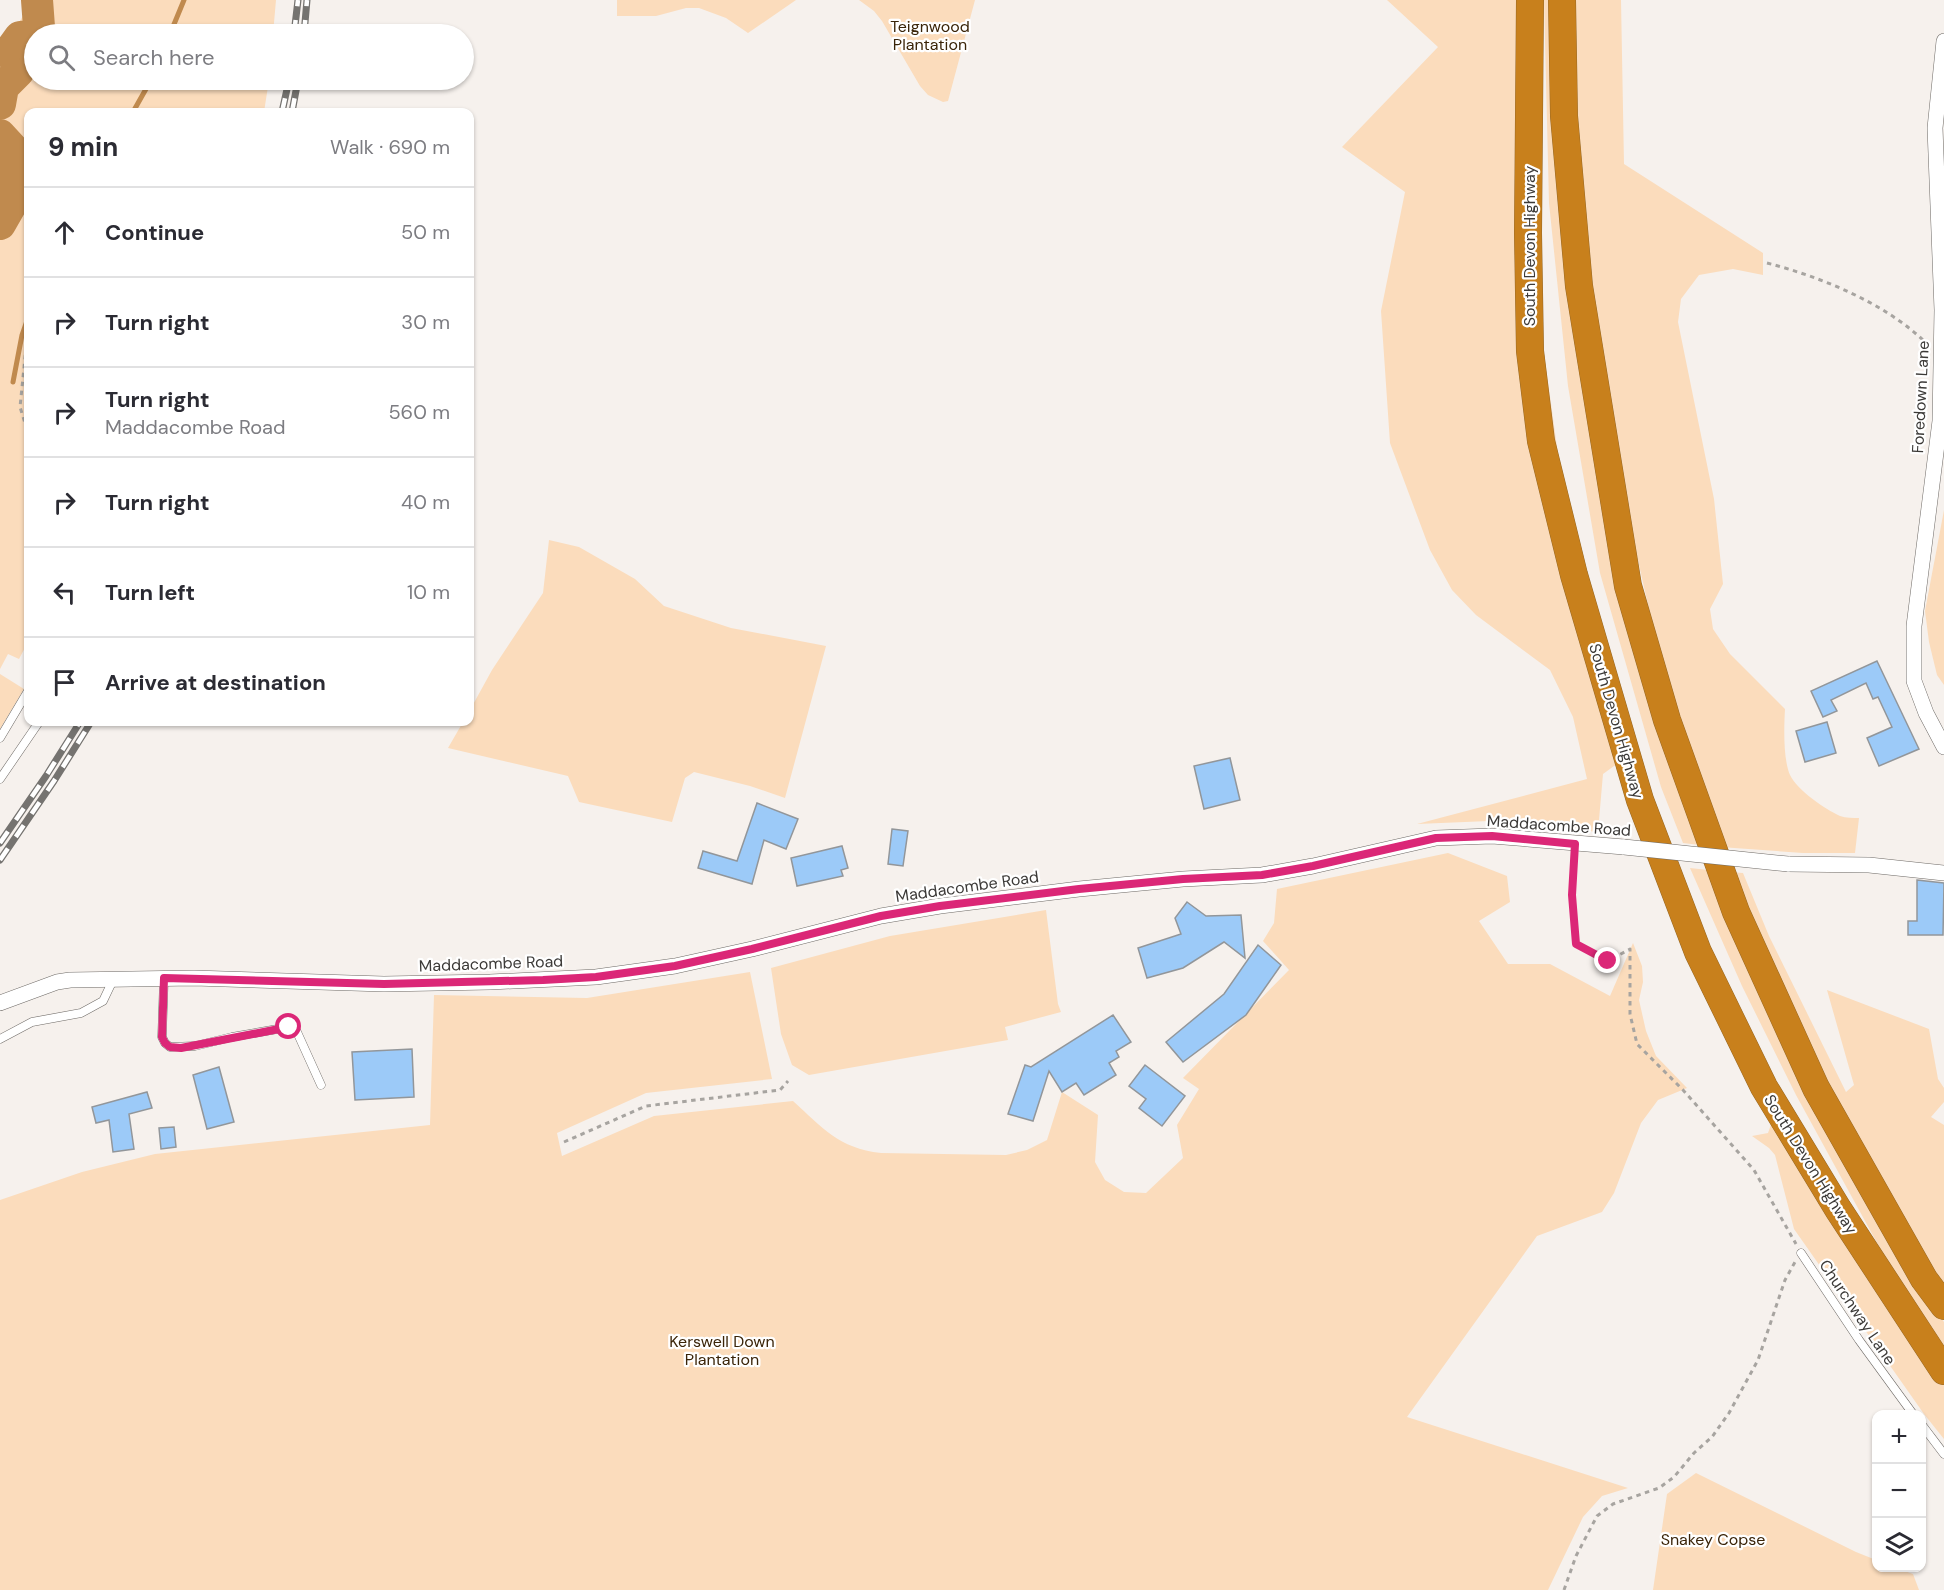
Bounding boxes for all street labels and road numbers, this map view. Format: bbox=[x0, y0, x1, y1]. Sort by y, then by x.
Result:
street label: South Devon Highway bbox=[1519, 166, 1540, 326]
street label: Foredown Lane bbox=[1907, 340, 1934, 454]
street label: South Devon Highway bbox=[1584, 641, 1649, 801]
street label: Maddacombe Road bbox=[1486, 810, 1632, 841]
street label: Maddacombe Road bbox=[894, 866, 1040, 907]
street label: Maddacombe Road bbox=[418, 950, 564, 977]
street label: South Devon Highway bbox=[1759, 1091, 1862, 1238]
street label: Churchway Lane bbox=[1815, 1256, 1901, 1369]

